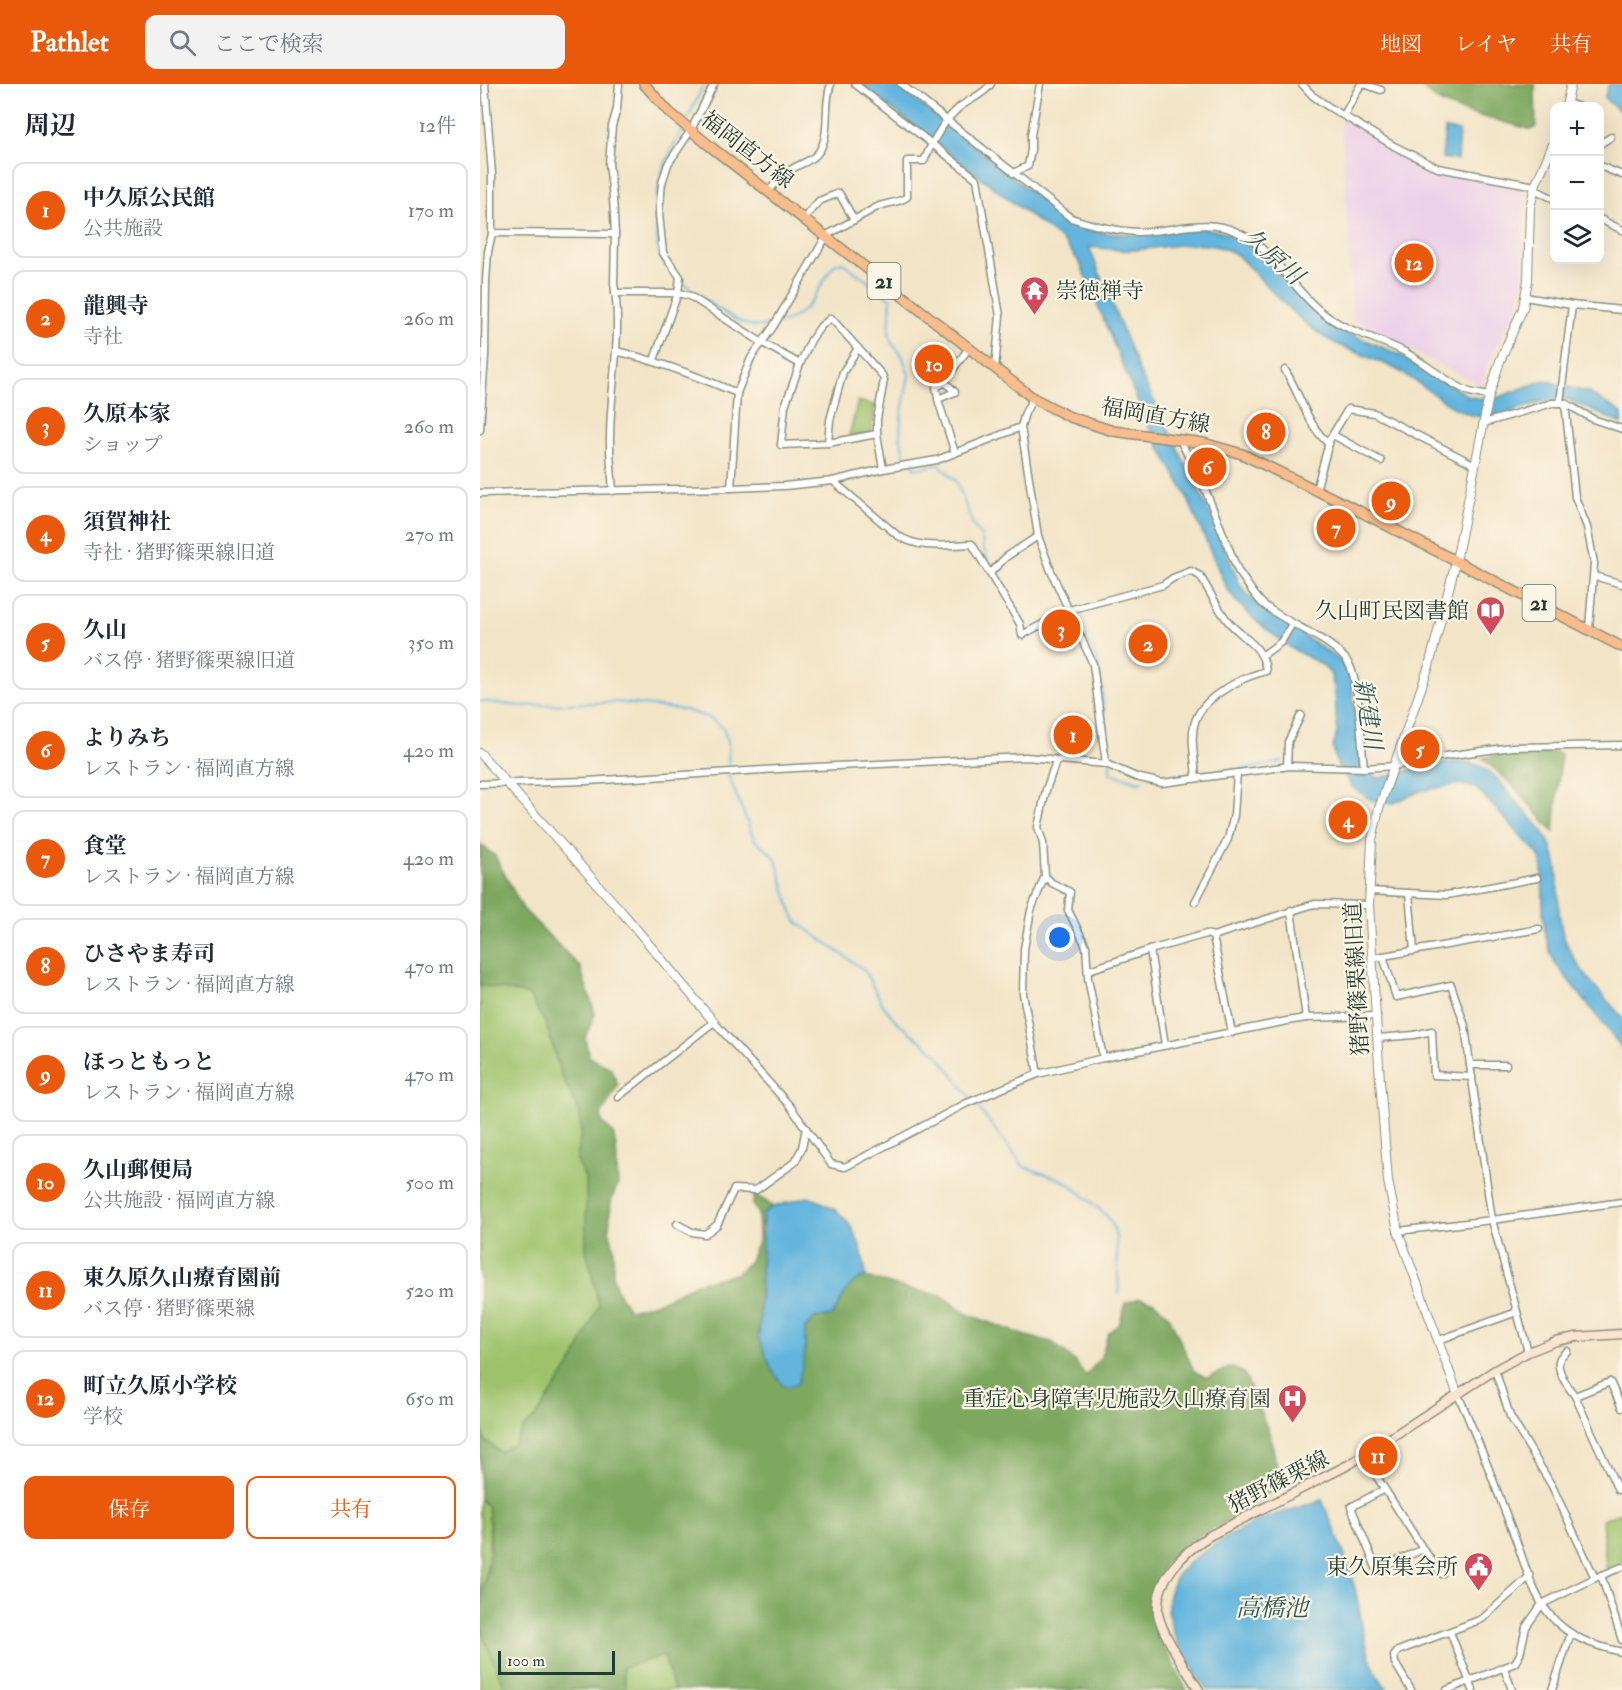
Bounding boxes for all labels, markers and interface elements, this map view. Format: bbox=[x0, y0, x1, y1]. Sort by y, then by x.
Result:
search box bbox=[145, 15, 565, 69]
text: Pathlet bbox=[30, 25, 109, 60]
icon: search bbox=[166, 26, 199, 59]
text: ここで検索 bbox=[214, 30, 324, 58]
text: 地図 bbox=[1380, 31, 1422, 58]
text: レイヤ bbox=[1455, 31, 1517, 58]
text: 共有 bbox=[1550, 31, 1592, 58]
map controls bbox=[1550, 102, 1604, 264]
button: + bbox=[1550, 102, 1604, 156]
street label: 福岡直方線 bbox=[695, 105, 799, 195]
text: 周辺 bbox=[24, 110, 76, 142]
text: 12件 bbox=[419, 113, 456, 138]
button: − bbox=[1550, 156, 1604, 210]
text: 中久原公民館 bbox=[83, 184, 215, 212]
text: 1 bbox=[42, 198, 49, 223]
text: 170 m bbox=[408, 198, 454, 223]
button: layers bbox=[1550, 210, 1604, 264]
text: 公共施設 bbox=[83, 216, 163, 241]
water label: 久原川 bbox=[1235, 221, 1312, 294]
pin: 12 bbox=[1394, 240, 1434, 285]
road number: 21 bbox=[868, 263, 900, 299]
temple icon: 崇徳禅寺 bbox=[1019, 274, 1051, 316]
place label: 崇徳禅寺 bbox=[1056, 277, 1144, 305]
text: 龍興寺 bbox=[83, 292, 149, 320]
text: 2 bbox=[40, 306, 51, 331]
text: 260 m bbox=[404, 306, 454, 331]
text: 寺社 bbox=[83, 324, 123, 349]
pin: 10 bbox=[914, 342, 954, 386]
street label: 福岡直方線 bbox=[1099, 393, 1212, 439]
text: 久原本家 bbox=[83, 400, 171, 428]
pin: 8 bbox=[1246, 410, 1286, 454]
text: 3 bbox=[42, 414, 49, 439]
text: 260 m bbox=[404, 414, 454, 439]
text: ショップ bbox=[83, 432, 163, 457]
pin: 6 bbox=[1188, 444, 1226, 490]
pin: 9 bbox=[1372, 478, 1410, 524]
pin: 7 bbox=[1316, 506, 1356, 550]
text: 須賀神社 bbox=[83, 508, 171, 536]
text: 4 bbox=[40, 522, 51, 547]
text: 270 m bbox=[405, 522, 454, 547]
text: 寺社 · 猪野篠栗線旧道 bbox=[83, 540, 275, 565]
road number: 21 bbox=[1522, 585, 1556, 621]
library icon: 久山町民図書館 bbox=[1474, 594, 1506, 636]
place label: 久山町民図書館 bbox=[1315, 597, 1469, 625]
pin: 3 bbox=[1042, 606, 1080, 652]
text: 久山 bbox=[83, 616, 127, 644]
pin: 2 bbox=[1128, 622, 1168, 666]
text: 5 bbox=[41, 630, 50, 655]
text: 350 m bbox=[408, 630, 454, 655]
text: バス停 · 猪野篠栗線旧道 bbox=[83, 648, 295, 673]
water label: 新建川 bbox=[1347, 676, 1389, 755]
pin: 1 bbox=[1054, 712, 1092, 758]
text: よりみち bbox=[83, 724, 171, 752]
pin: 5 bbox=[1400, 726, 1440, 772]
text: 6 bbox=[40, 738, 51, 763]
text: 420 m bbox=[403, 738, 454, 763]
text: レストラン · 福岡直方線 bbox=[83, 756, 295, 781]
pin: 4 bbox=[1328, 798, 1368, 842]
text: 食堂 bbox=[83, 832, 127, 860]
text: 7 bbox=[41, 846, 50, 871]
text: 420 m bbox=[403, 846, 454, 871]
text: レストラン · 福岡直方線 bbox=[83, 864, 295, 889]
street label: 猪野篠栗線旧道 bbox=[1339, 901, 1375, 1057]
your location bbox=[1045, 923, 1074, 952]
text: ひさやま寿司 bbox=[83, 940, 215, 968]
text: 8 bbox=[41, 954, 50, 979]
text: 470 m bbox=[405, 954, 454, 979]
text: レストラン · 福岡直方線 bbox=[83, 972, 295, 997]
text: ほっともっと bbox=[83, 1048, 215, 1076]
text: 9 bbox=[40, 1062, 51, 1087]
text: 470 m bbox=[405, 1062, 454, 1087]
text: レストラン · 福岡直方線 bbox=[83, 1080, 295, 1105]
text: 久山郵便局 bbox=[83, 1156, 193, 1184]
text: 10 bbox=[37, 1170, 54, 1195]
text: 500 m bbox=[405, 1170, 454, 1195]
text: 公共施設 · 福岡直方線 bbox=[83, 1188, 275, 1213]
text: 東久原久山療育園前 bbox=[83, 1264, 281, 1292]
text: 11 bbox=[38, 1278, 53, 1303]
text: 520 m bbox=[405, 1278, 454, 1303]
text: バス停 · 猪野篠栗線 bbox=[83, 1296, 255, 1321]
text: 町立久原小学校 bbox=[83, 1372, 237, 1400]
hospital icon: 重症心身障害児施設久山療育園 bbox=[1276, 1382, 1308, 1424]
place label: 重症心身障害児施設久山療育園 bbox=[963, 1385, 1271, 1413]
text: 12 bbox=[37, 1386, 54, 1411]
text: 650 m bbox=[405, 1386, 454, 1411]
text: 学校 bbox=[83, 1404, 123, 1429]
pin: 11 bbox=[1358, 1434, 1398, 1478]
street label: 猪野篠栗線 bbox=[1223, 1444, 1334, 1519]
button: 保存 bbox=[24, 1476, 234, 1539]
button: 共有 bbox=[246, 1476, 456, 1539]
public building icon: 東久原集会所 bbox=[1463, 1550, 1495, 1592]
place label: 東久原集会所 bbox=[1326, 1553, 1458, 1581]
water label: 高橋池 bbox=[1236, 1593, 1311, 1624]
scale bar bbox=[498, 1648, 615, 1676]
text: 100 m bbox=[507, 1651, 545, 1671]

